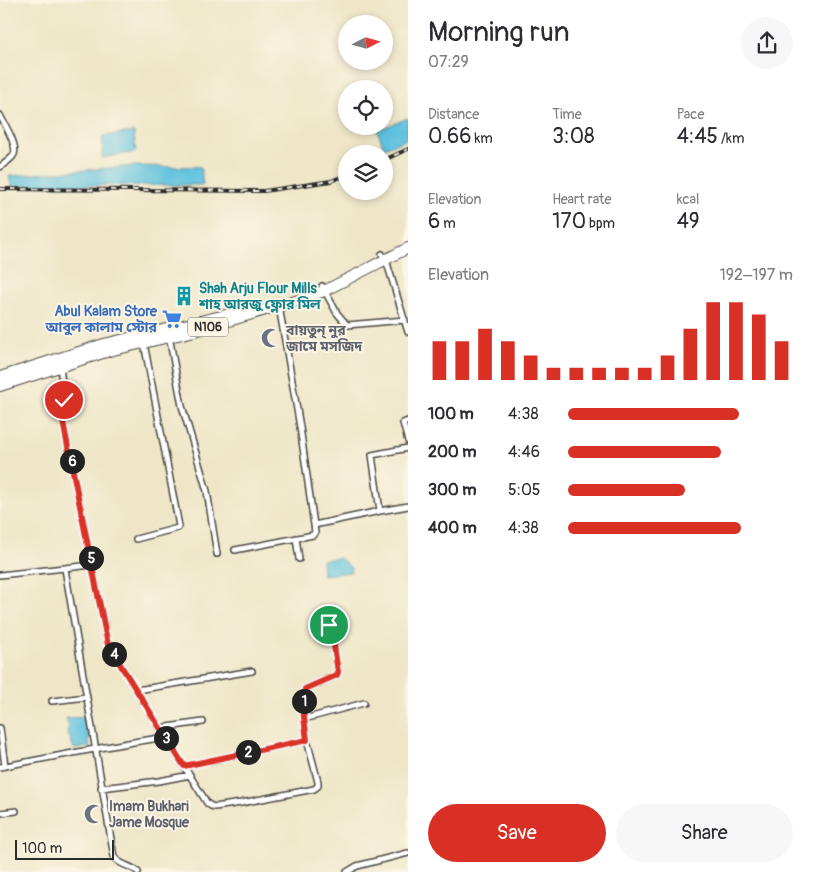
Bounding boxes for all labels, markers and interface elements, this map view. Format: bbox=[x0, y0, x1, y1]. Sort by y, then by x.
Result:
north arrow bbox=[338, 15, 392, 70]
map controls bbox=[338, 15, 393, 200]
text: Morning run bbox=[428, 15, 570, 50]
button: share bbox=[741, 17, 793, 69]
text: 07:29 bbox=[428, 52, 469, 72]
button: locate bbox=[338, 80, 393, 135]
text: Distance bbox=[428, 106, 479, 123]
text: Time bbox=[552, 106, 582, 123]
text: Pace bbox=[677, 106, 704, 123]
text: 0.66 bbox=[428, 123, 471, 150]
text: 3:08 bbox=[552, 123, 595, 150]
text: 4:45 bbox=[677, 123, 718, 150]
text: km bbox=[471, 130, 493, 147]
text: /km bbox=[718, 130, 744, 147]
button: layers bbox=[338, 145, 393, 200]
text: Elevation bbox=[428, 191, 481, 208]
text: Heart rate bbox=[552, 191, 611, 208]
text: kcal bbox=[677, 191, 699, 208]
text: 6 bbox=[428, 208, 440, 235]
text: 170 bbox=[552, 208, 586, 235]
text: 49 bbox=[677, 208, 700, 235]
text: m bbox=[440, 215, 456, 232]
text: bpm bbox=[586, 215, 615, 232]
text: Elevation bbox=[428, 265, 489, 285]
text: 192–197 m bbox=[719, 265, 793, 285]
place label: Shah Arju Flour Mills শাহ আরজু ফ্লোর মিল bbox=[198, 280, 321, 313]
building icon: Shah Arju Flour Mills শাহ আরজু ফ্লোর মিল bbox=[173, 285, 195, 307]
place label: Abul Kalam Store আবুল কালাম স্টোর bbox=[45, 303, 158, 336]
supermarket icon: Abul Kalam Store আবুল কালাম স্টোর bbox=[161, 308, 183, 330]
road number: N106 bbox=[188, 318, 228, 337]
place label: বায়তুন্ নুর জামে মসজিদ bbox=[285, 322, 363, 355]
mosque icon: বায়তুন্ নুর জামে মসজিদ bbox=[260, 327, 282, 349]
pin bbox=[43, 379, 85, 421]
icon: check bbox=[50, 386, 78, 414]
text: 100 m bbox=[428, 404, 474, 424]
text: 4:38 bbox=[508, 404, 539, 424]
text: 200 m bbox=[428, 442, 476, 462]
text: 4:46 bbox=[508, 442, 540, 462]
pin: 6 bbox=[60, 448, 84, 474]
text: 6 bbox=[68, 453, 77, 470]
text: 300 m bbox=[428, 480, 476, 500]
text: 5:05 bbox=[508, 480, 541, 500]
text: 400 m bbox=[428, 518, 477, 538]
text: 4:38 bbox=[508, 518, 539, 538]
pin: 5 bbox=[78, 546, 104, 570]
text: 5 bbox=[88, 550, 95, 567]
pin bbox=[308, 604, 350, 646]
icon: arrive bbox=[315, 611, 343, 639]
pin: 4 bbox=[102, 642, 126, 666]
text: 4 bbox=[110, 646, 119, 663]
pin: 1 bbox=[292, 688, 316, 714]
text: 1 bbox=[302, 693, 307, 710]
pin: 3 bbox=[154, 726, 178, 750]
text: 3 bbox=[163, 730, 170, 747]
pin: 2 bbox=[236, 740, 260, 764]
text: 2 bbox=[245, 744, 252, 761]
place label: Imam Bukhari Jame Mosque bbox=[109, 798, 190, 831]
mosque icon: Imam Bukhari Jame Mosque bbox=[83, 803, 105, 825]
button: Save bbox=[428, 804, 606, 862]
button: Share bbox=[616, 804, 793, 862]
scale bar bbox=[15, 837, 114, 860]
text: 100 m bbox=[22, 840, 62, 857]

